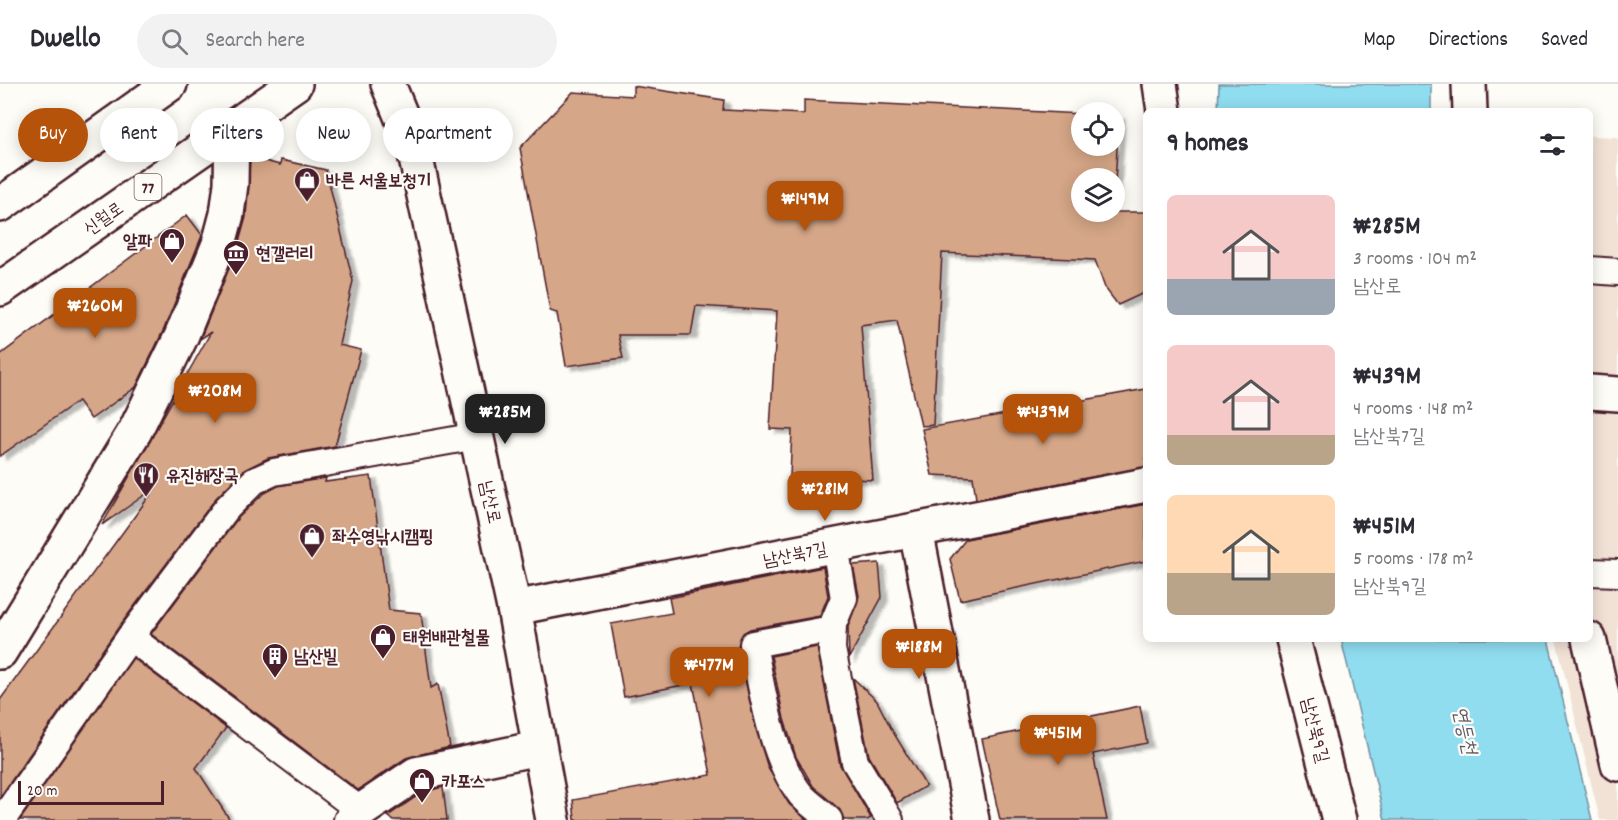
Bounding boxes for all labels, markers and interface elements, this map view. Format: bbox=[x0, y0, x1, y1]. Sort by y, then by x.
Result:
search box bbox=[137, 14, 557, 68]
text: Dwello bbox=[30, 21, 101, 61]
icon: search bbox=[158, 25, 191, 58]
text: Search here bbox=[206, 26, 305, 57]
text: Map bbox=[1364, 26, 1395, 56]
text: Directions bbox=[1428, 26, 1508, 56]
text: Saved bbox=[1541, 26, 1588, 56]
map controls bbox=[1071, 102, 1125, 222]
button: locate bbox=[1071, 102, 1125, 156]
chip: Buy bbox=[18, 108, 88, 162]
chip: Rent bbox=[100, 108, 178, 162]
chip: Filters bbox=[190, 108, 284, 162]
chip: New bbox=[296, 108, 371, 162]
chip: Apartment bbox=[383, 108, 513, 162]
text: 9 homes bbox=[1167, 126, 1249, 163]
icon: filters bbox=[1536, 128, 1569, 161]
shop icon: 바른 서울보청기 bbox=[292, 165, 322, 203]
button: layers bbox=[1071, 168, 1125, 222]
place label: 바른 서울보청기 bbox=[326, 170, 432, 195]
road number: 77 bbox=[134, 174, 162, 200]
pin: ₩149M bbox=[763, 181, 847, 232]
text: ₩149M bbox=[781, 186, 829, 214]
street label: 신월로 bbox=[79, 197, 129, 243]
text: ₩285M bbox=[1353, 209, 1421, 246]
icon: home bbox=[1215, 219, 1287, 291]
shop icon: 알파 bbox=[157, 226, 187, 264]
place label: 알파 bbox=[123, 231, 153, 256]
museum icon: 현갤러리 bbox=[221, 238, 251, 276]
place label: 현갤러리 bbox=[256, 243, 314, 268]
text: 3 rooms · 104 m² bbox=[1353, 246, 1477, 274]
text: 남산로 bbox=[1353, 274, 1401, 302]
pin: ₩260M bbox=[53, 288, 137, 339]
text: ₩260M bbox=[67, 293, 123, 321]
text: ₩439M bbox=[1353, 359, 1421, 396]
icon: home bbox=[1215, 369, 1287, 441]
pin: ₩208M bbox=[173, 373, 257, 424]
text: ₩208M bbox=[188, 378, 242, 406]
pin: ₩285M bbox=[463, 394, 547, 445]
pin: ₩439M bbox=[1001, 394, 1085, 445]
text: 4 rooms · 148 m² bbox=[1353, 396, 1473, 424]
text: ₩285M bbox=[479, 399, 531, 427]
text: ₩439M bbox=[1017, 399, 1069, 427]
text: 남산북7길 bbox=[1353, 424, 1425, 452]
restaurant icon: 유진해장국 bbox=[131, 460, 161, 498]
place label: 유진해장국 bbox=[166, 465, 238, 490]
pin: ₩281M bbox=[783, 471, 867, 522]
text: ₩281M bbox=[801, 476, 849, 504]
street label: 남산로 bbox=[472, 479, 505, 526]
text: ₩451M bbox=[1353, 509, 1415, 546]
icon: home bbox=[1215, 519, 1287, 591]
shop icon: 좌수영낚시캠핑 bbox=[297, 521, 327, 559]
place label: 좌수영낚시캠핑 bbox=[332, 526, 433, 551]
street label: 남산북7길 bbox=[761, 538, 830, 575]
text: 5 rooms · 178 m² bbox=[1353, 546, 1474, 574]
text: 남산북9길 bbox=[1353, 574, 1427, 602]
shop icon: 태원배관철물 bbox=[368, 622, 398, 660]
place label: 태원배관철물 bbox=[403, 627, 490, 652]
pin: ₩188M bbox=[877, 629, 961, 680]
text: ₩188M bbox=[896, 634, 942, 662]
building icon: 남산빌 bbox=[260, 641, 290, 679]
place label: 남산빌 bbox=[294, 646, 338, 671]
pin: ₩477M bbox=[667, 647, 751, 698]
text: ₩477M bbox=[684, 652, 734, 680]
street label: 남산북9길 bbox=[1293, 695, 1334, 766]
water label: 연등천 bbox=[1444, 704, 1483, 759]
pin: ₩451M bbox=[1016, 715, 1100, 766]
text: ₩451M bbox=[1034, 720, 1082, 748]
shop icon: 카포스 bbox=[407, 766, 437, 804]
place label: 카포스 bbox=[442, 771, 485, 796]
scale bar bbox=[18, 778, 164, 806]
text: 20 m bbox=[27, 780, 57, 803]

